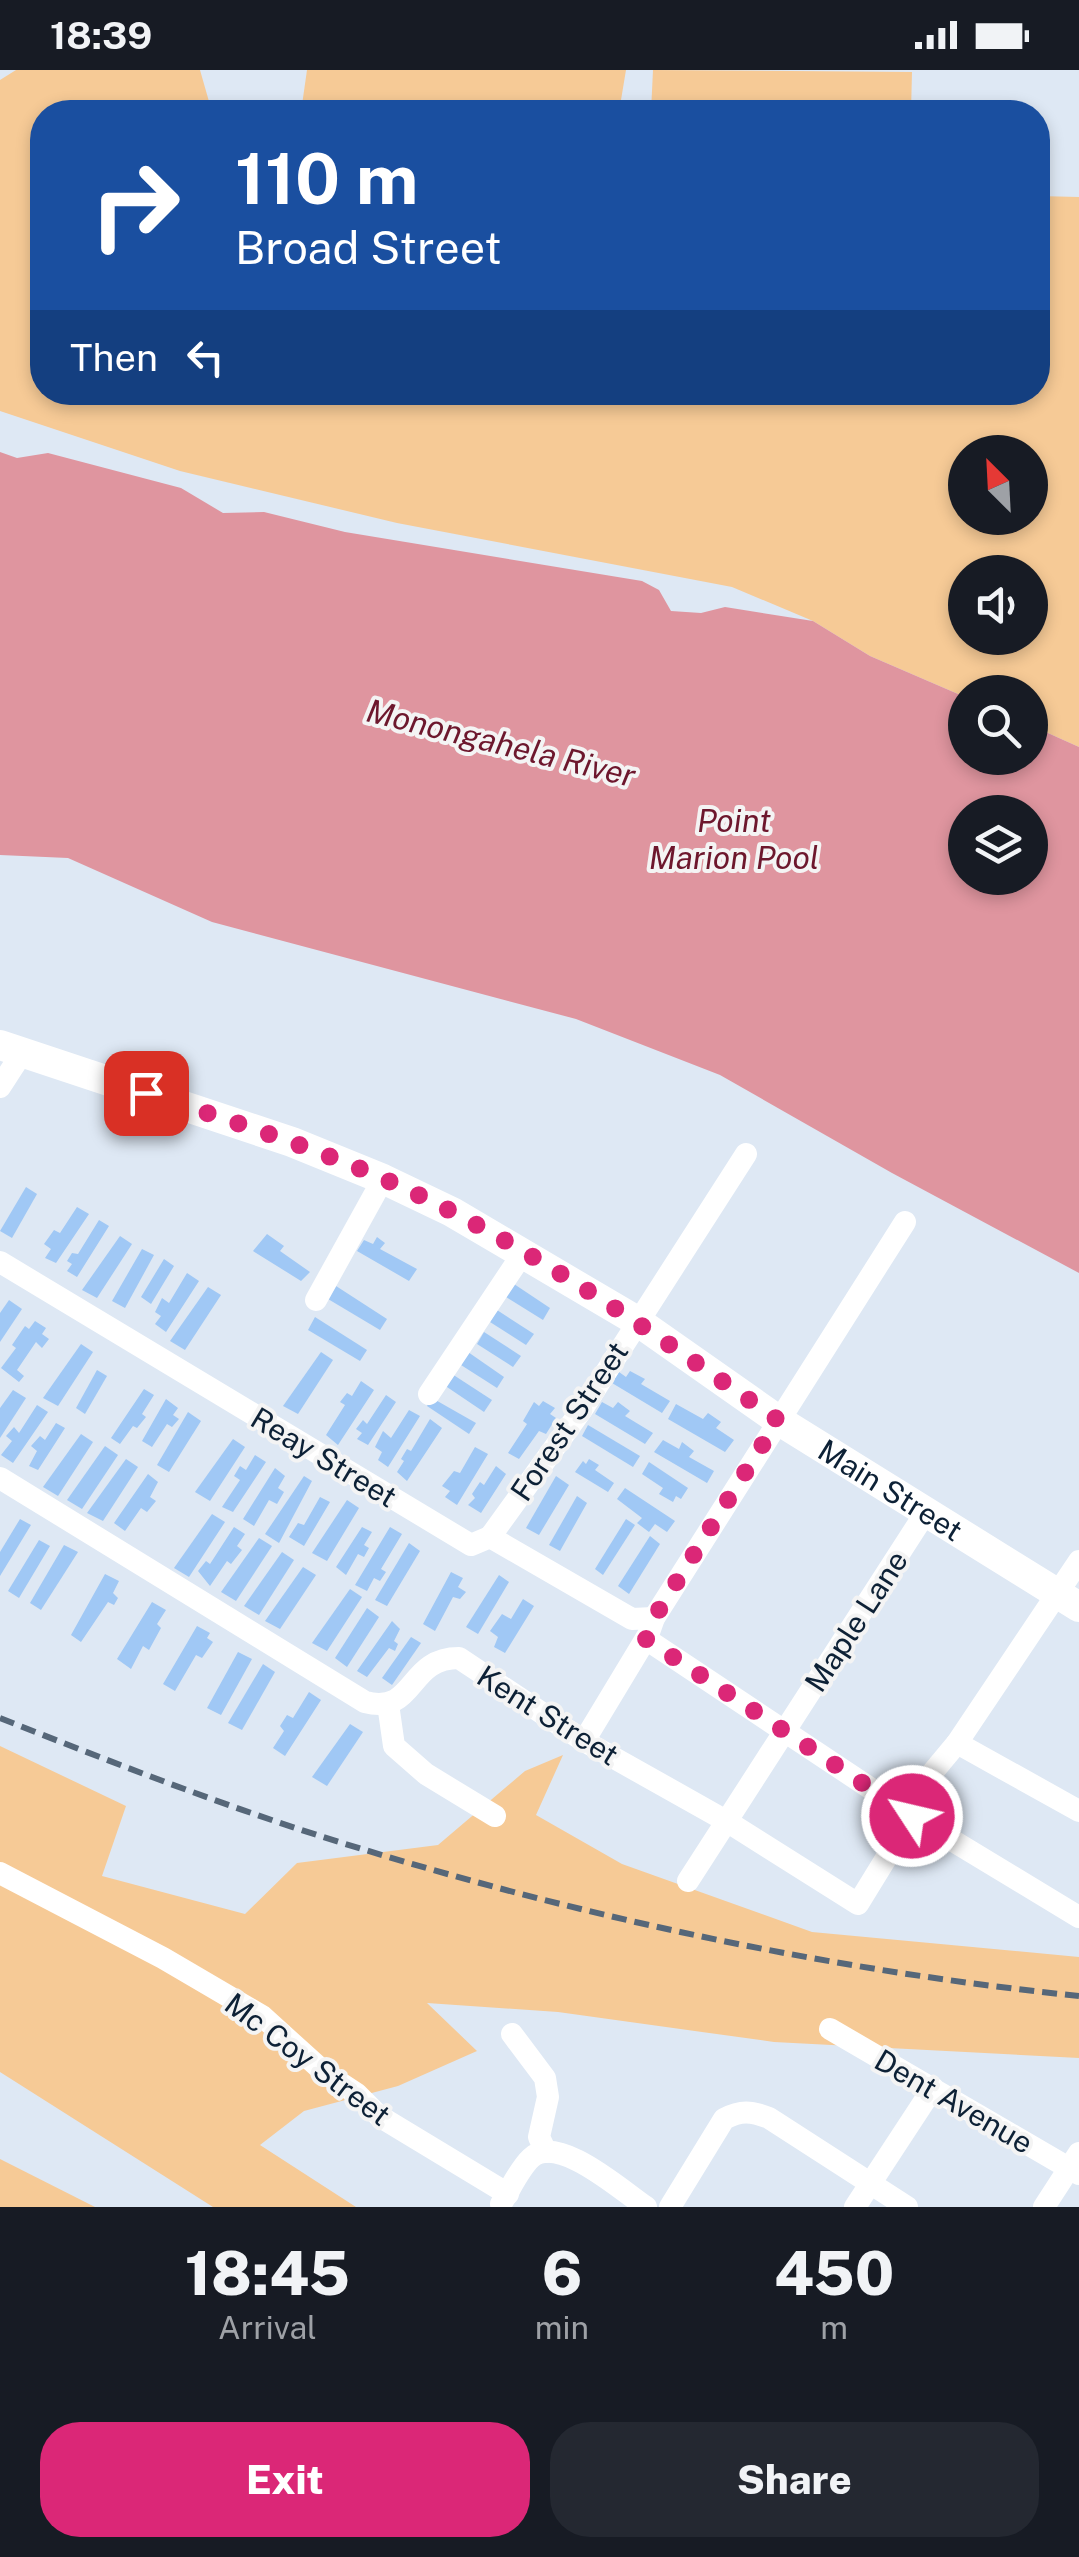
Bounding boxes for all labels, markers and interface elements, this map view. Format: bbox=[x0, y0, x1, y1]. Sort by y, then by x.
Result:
text: 18:39 bbox=[50, 13, 152, 58]
text: 110 m bbox=[235, 137, 419, 220]
icon: right bbox=[70, 140, 200, 270]
text: Broad Street bbox=[235, 221, 502, 274]
icon: left bbox=[178, 330, 233, 385]
text: Then bbox=[70, 335, 158, 380]
north arrow bbox=[948, 435, 1048, 535]
map controls bbox=[948, 435, 1048, 895]
button: sound bbox=[948, 555, 1048, 655]
button: search bbox=[948, 675, 1048, 775]
water label: Monongahela River bbox=[363, 692, 640, 795]
button: layers bbox=[948, 795, 1048, 895]
water label: Point Marion Pool bbox=[649, 802, 819, 876]
pin bbox=[104, 1051, 189, 1136]
icon: arrive bbox=[119, 1066, 174, 1121]
street label: Forest Street bbox=[503, 1335, 635, 1507]
street label: Reay Street bbox=[245, 1399, 403, 1515]
street label: Main Street bbox=[812, 1432, 969, 1548]
street label: Maple Lane bbox=[797, 1544, 915, 1698]
street label: Kent Street bbox=[471, 1657, 625, 1773]
position arrow bbox=[860, 1764, 964, 1868]
street label: Mc Coy Street bbox=[218, 1985, 398, 2133]
street label: Dent Avenue bbox=[869, 2041, 1039, 2161]
text: 18:45 bbox=[185, 2238, 350, 2309]
text: 6 bbox=[542, 2238, 582, 2309]
text: 450 bbox=[774, 2238, 894, 2309]
text: Arrival bbox=[218, 2309, 317, 2346]
text: min bbox=[535, 2309, 589, 2346]
text: m bbox=[820, 2309, 848, 2346]
button: Exit bbox=[40, 2422, 530, 2537]
button: Share bbox=[550, 2422, 1039, 2537]

